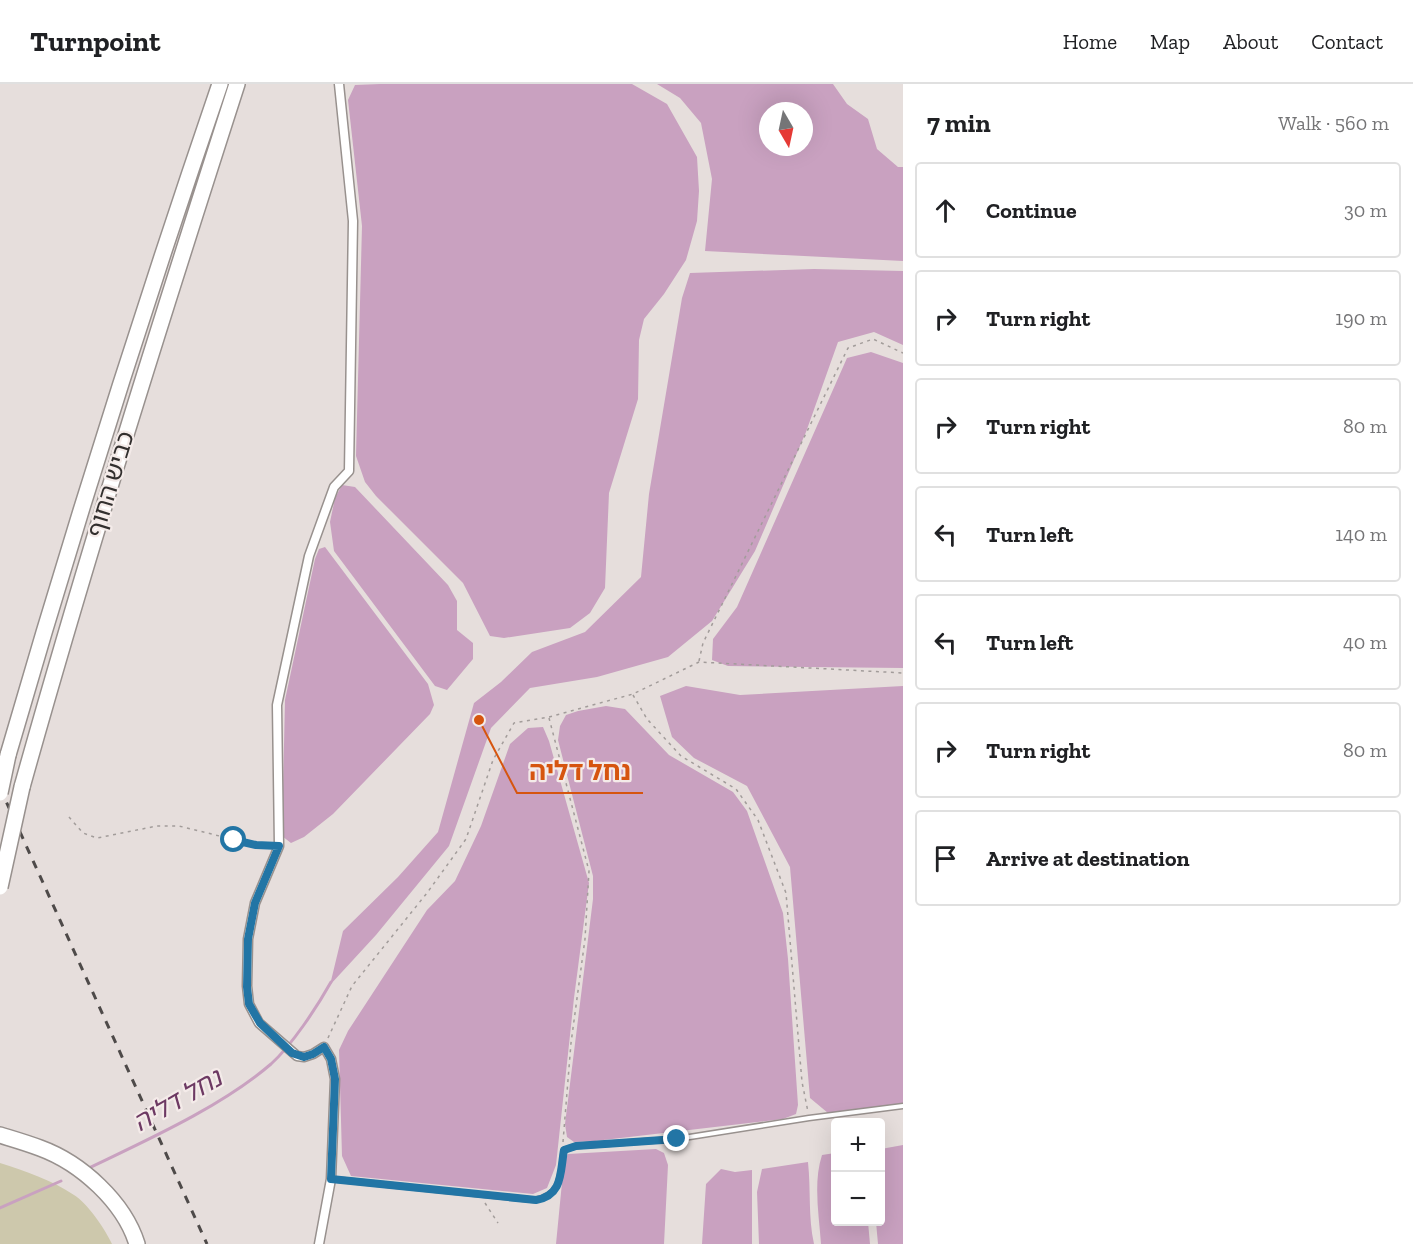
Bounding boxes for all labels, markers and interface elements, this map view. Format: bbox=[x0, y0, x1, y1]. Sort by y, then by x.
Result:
text: Turnpoint bbox=[30, 25, 160, 58]
text: Home bbox=[1063, 29, 1117, 54]
text: Map bbox=[1150, 29, 1190, 54]
text: About bbox=[1223, 29, 1278, 54]
text: Contact bbox=[1311, 29, 1383, 54]
north arrow bbox=[759, 102, 813, 156]
text: 7 min bbox=[927, 107, 991, 139]
text: Walk · 560 m bbox=[1278, 111, 1389, 135]
icon: ahead bbox=[929, 194, 962, 227]
text: Continue bbox=[986, 197, 1077, 224]
text: 30 m bbox=[1344, 198, 1387, 222]
icon: right bbox=[929, 302, 962, 335]
text: Turn right bbox=[986, 305, 1090, 332]
text: 190 m bbox=[1335, 306, 1387, 330]
icon: right bbox=[929, 410, 962, 443]
text: Turn right bbox=[986, 413, 1090, 440]
text: 80 m bbox=[1343, 414, 1387, 438]
street label: כביש החוף bbox=[80, 428, 140, 540]
icon: left bbox=[929, 518, 962, 551]
text: Turn left bbox=[986, 521, 1073, 548]
text: 140 m bbox=[1335, 522, 1387, 546]
icon: left bbox=[929, 626, 962, 659]
text: Turn left bbox=[986, 629, 1073, 656]
text: 40 m bbox=[1343, 630, 1387, 654]
icon: right bbox=[929, 734, 962, 767]
text: Turn right bbox=[986, 737, 1090, 764]
text: 80 m bbox=[1343, 738, 1387, 762]
callout: נחל דליה bbox=[517, 749, 643, 793]
text: נחל דליה bbox=[529, 755, 631, 787]
route start bbox=[220, 826, 246, 852]
icon: arrive bbox=[929, 842, 962, 875]
text: Arrive at destination bbox=[986, 845, 1189, 872]
water label: נחל דליה bbox=[127, 1061, 229, 1138]
map controls bbox=[831, 1118, 885, 1226]
button: + bbox=[831, 1118, 885, 1172]
route end bbox=[663, 1125, 689, 1151]
button: − bbox=[831, 1172, 885, 1226]

